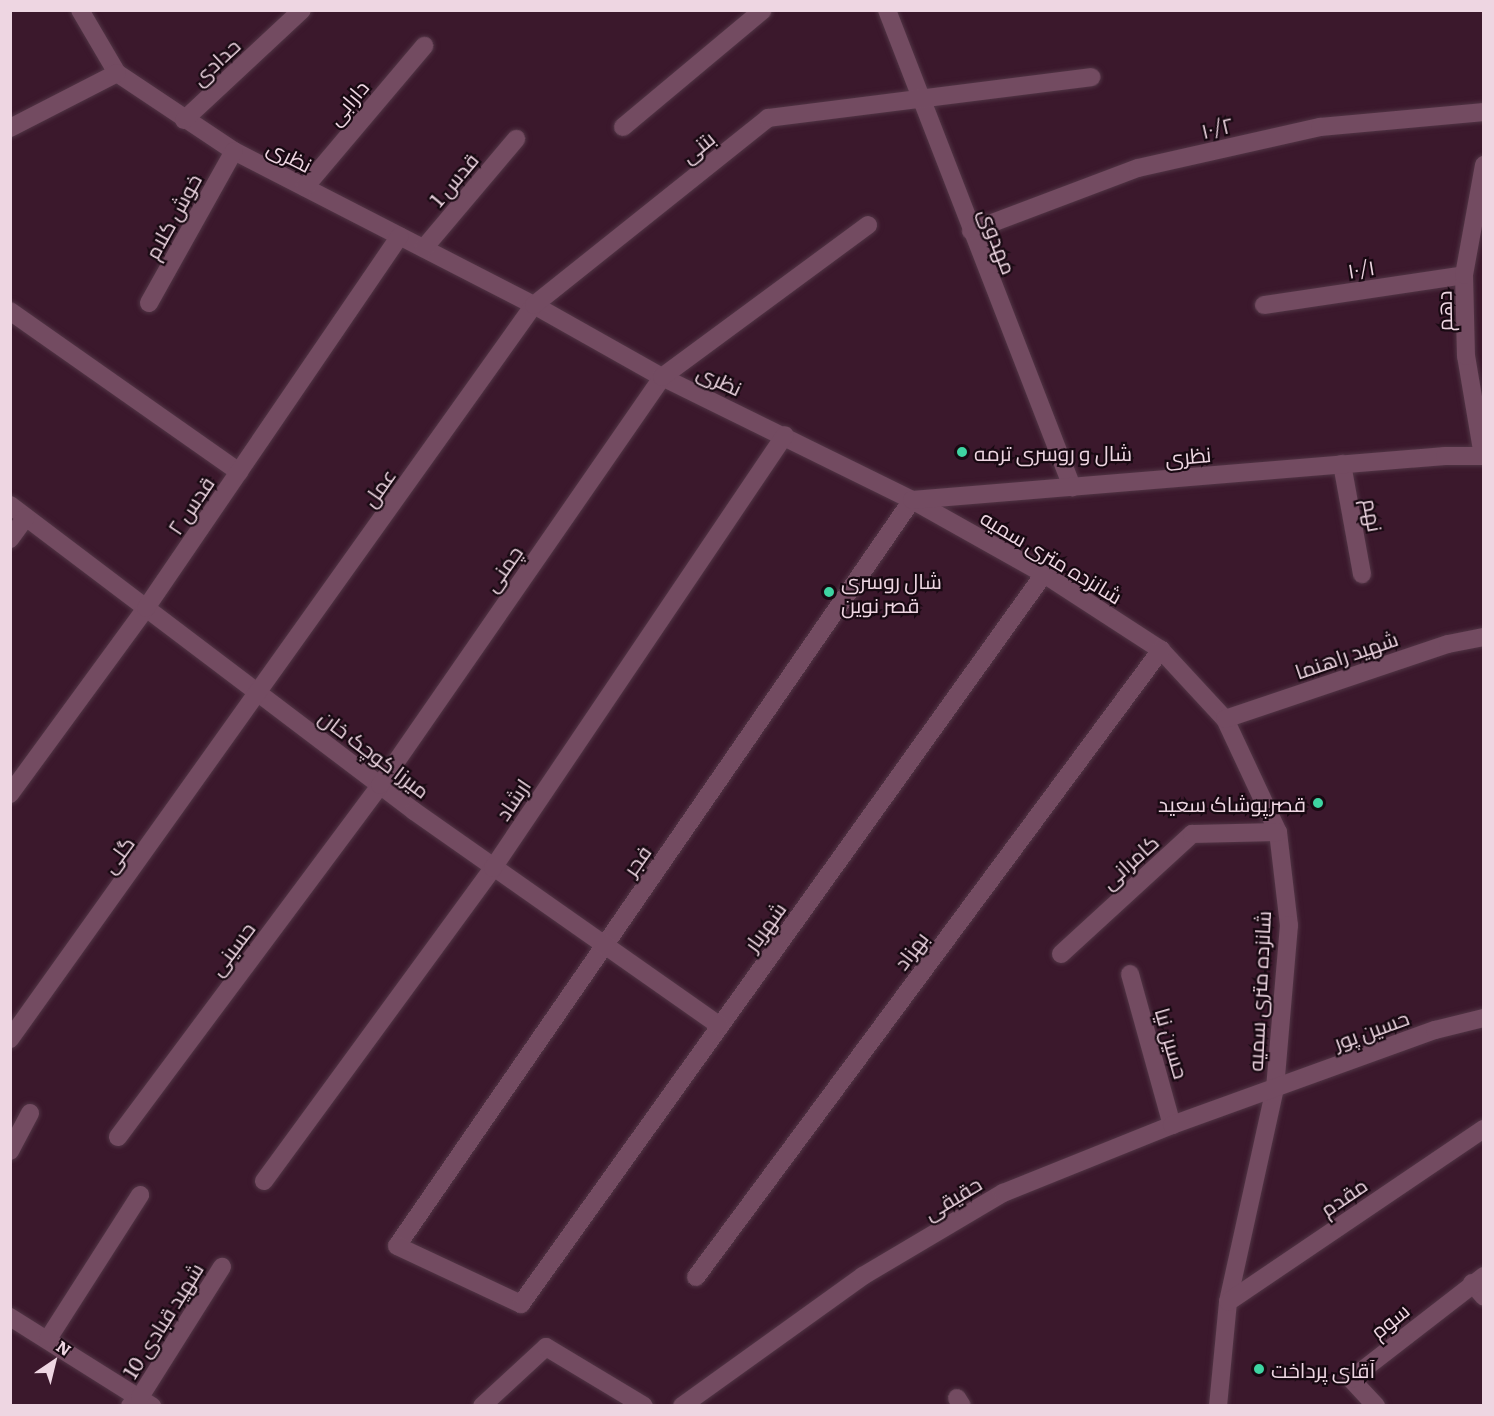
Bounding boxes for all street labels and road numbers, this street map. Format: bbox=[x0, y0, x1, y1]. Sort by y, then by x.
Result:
street label: حدادی bbox=[185, 32, 245, 90]
street label: دارابی bbox=[321, 74, 373, 130]
street label: ۱۰/۲ bbox=[1199, 111, 1235, 143]
street label: بتنی bbox=[675, 125, 719, 167]
street label: نظری bbox=[264, 133, 316, 177]
street label: قدس 1 bbox=[423, 147, 483, 211]
street label: خوش کلام bbox=[138, 169, 206, 263]
street label: مهدوی bbox=[975, 204, 1023, 278]
street label: ۱۰/۱ bbox=[1346, 253, 1376, 283]
street label: دهم bbox=[1430, 290, 1456, 332]
street label: نظری bbox=[694, 358, 746, 400]
street label: نظری bbox=[1164, 440, 1212, 470]
street label: عمل bbox=[356, 463, 400, 511]
street label: قدس ۲ bbox=[161, 471, 219, 539]
street label: نهم bbox=[1359, 496, 1389, 534]
street label: شانزده متری سمیه bbox=[977, 504, 1127, 608]
street label: چمنی bbox=[477, 540, 527, 596]
street label: شهید راهنما bbox=[1291, 625, 1401, 683]
street label: میرزا کوچک خان bbox=[315, 703, 435, 803]
street label: ارشاد bbox=[489, 773, 535, 825]
street label: کامرانی bbox=[1095, 829, 1163, 893]
street label: گلی bbox=[95, 831, 139, 877]
street label: فجر bbox=[617, 840, 655, 880]
street label: شهریار bbox=[738, 896, 790, 956]
street label: شانزده متری سمیه bbox=[1241, 910, 1275, 1072]
street label: حسینی bbox=[203, 916, 259, 980]
street label: بهزاد bbox=[887, 926, 933, 974]
street label: حسین پور bbox=[1330, 1004, 1412, 1054]
street label: حسین نیا bbox=[1151, 1005, 1195, 1081]
street label: حقیقی bbox=[918, 1170, 986, 1224]
street label: مقدم bbox=[1315, 1171, 1371, 1221]
street label: شهید قبادی 10 bbox=[116, 1257, 208, 1383]
street label: سوم bbox=[1364, 1297, 1414, 1343]

